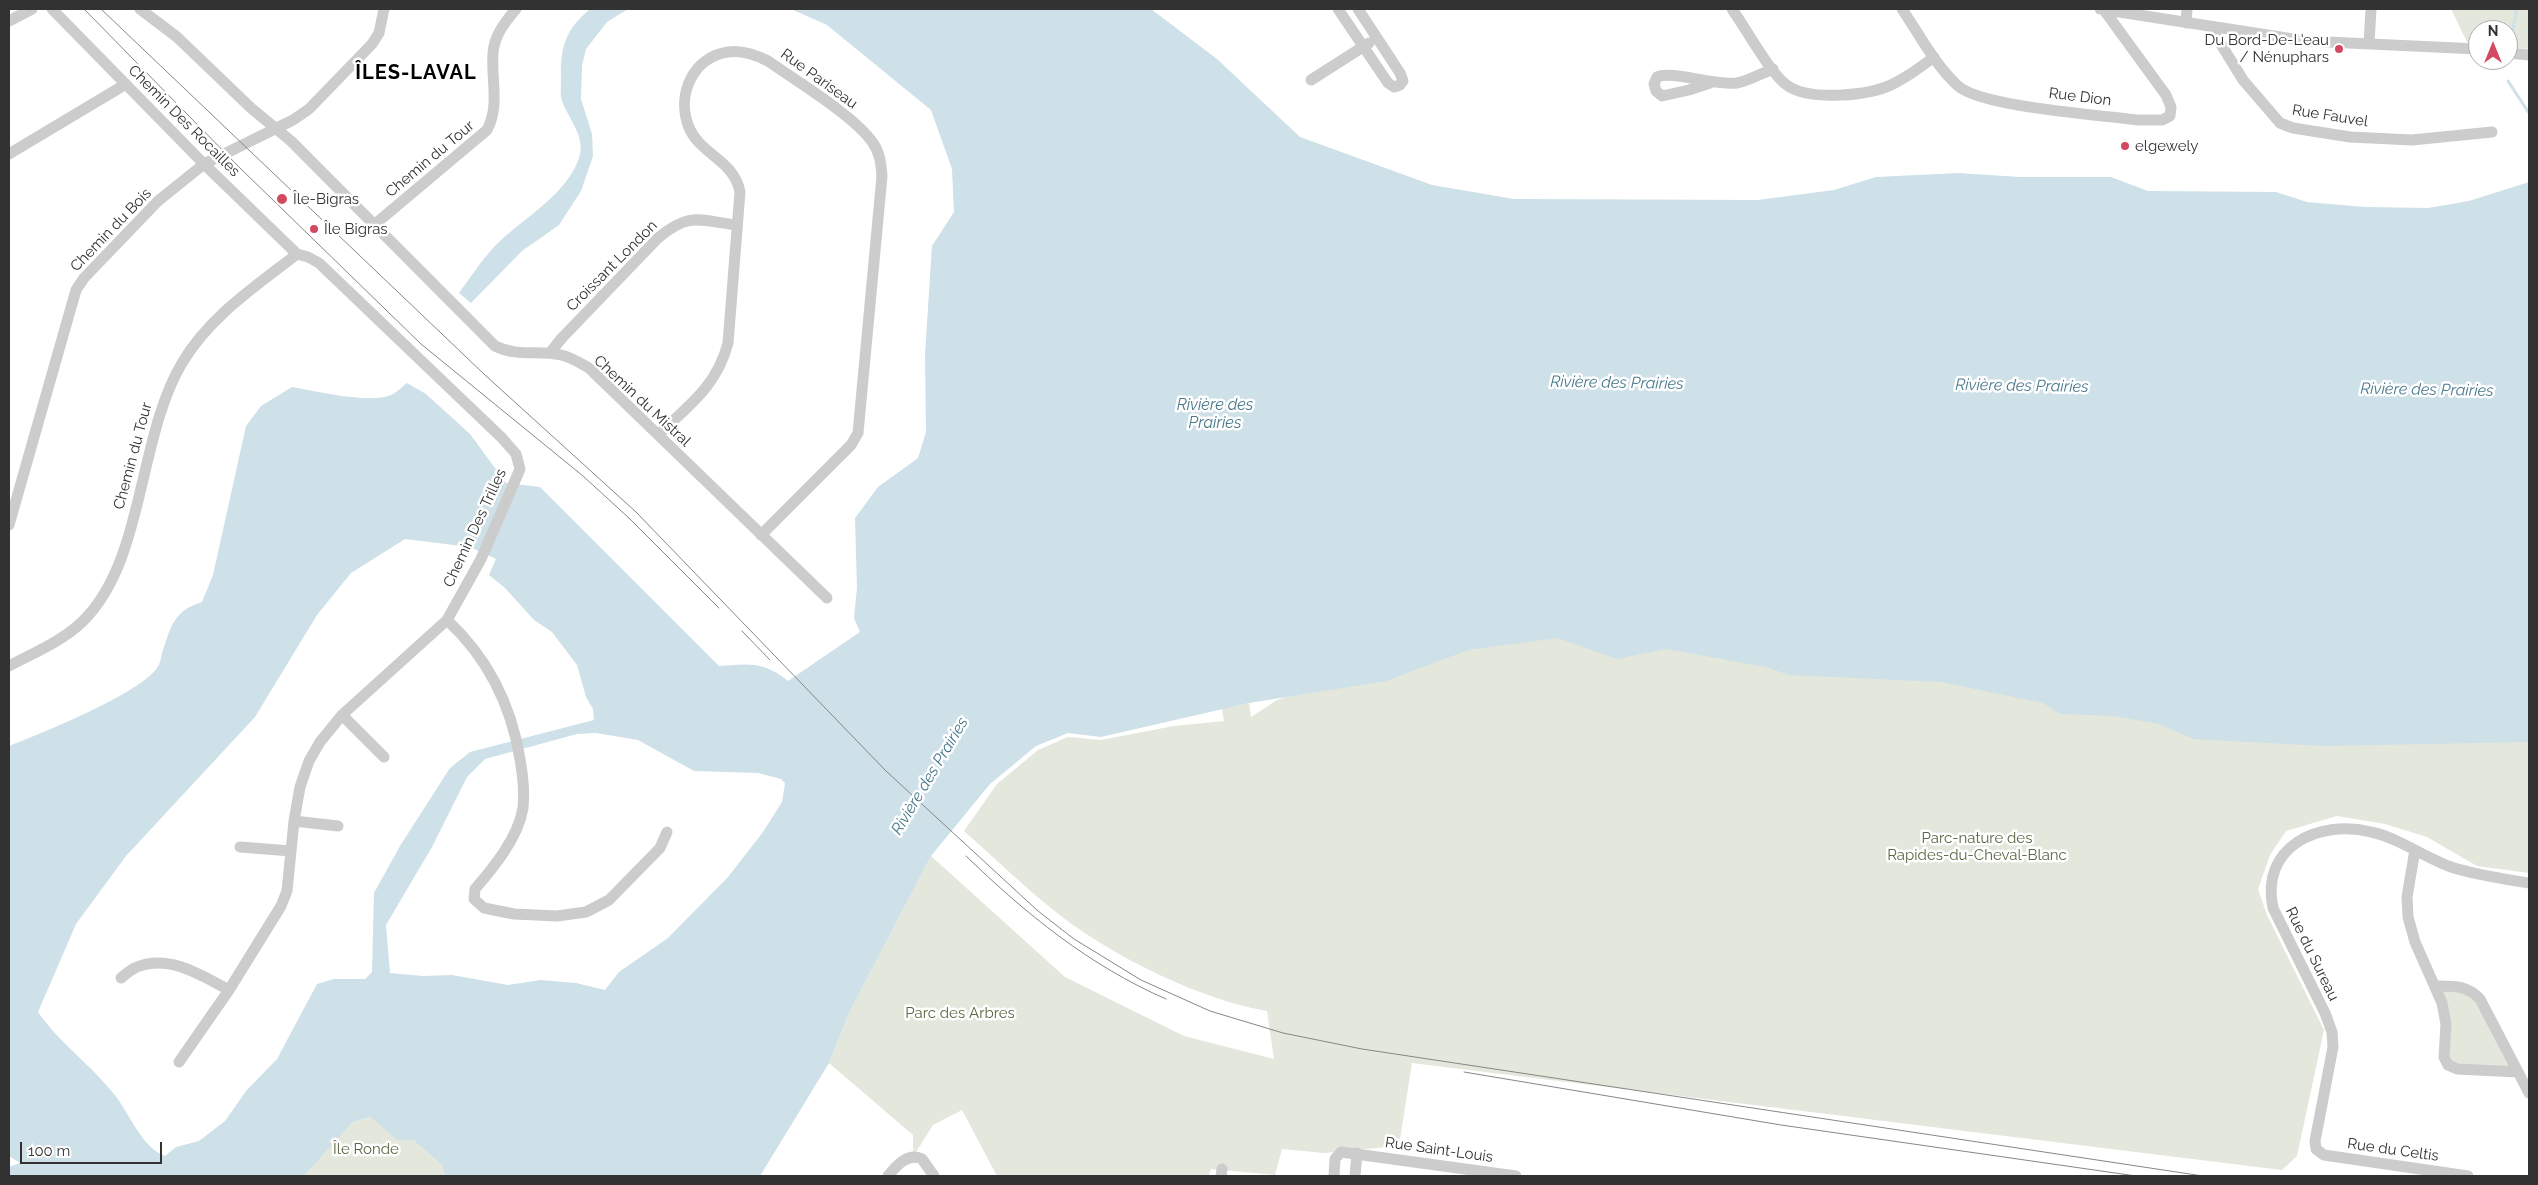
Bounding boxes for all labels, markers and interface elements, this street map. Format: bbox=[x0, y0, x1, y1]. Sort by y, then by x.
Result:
north arrow bbox=[2468, 20, 2518, 70]
text: N bbox=[2488, 23, 2498, 39]
place label: Du Bord-De-L'eau / Nénuphars bbox=[2204, 31, 2329, 66]
marker: Du Bord-De-L'eau / Nénuphars bbox=[2333, 43, 2345, 55]
street label: Rue Pariseau bbox=[777, 45, 861, 113]
street label: Chemin Des Rocailles bbox=[124, 61, 244, 181]
district label: ÎLES-LAVAL bbox=[354, 61, 478, 85]
street label: Rue Dion bbox=[2048, 84, 2112, 110]
street label: Rue Fauvel bbox=[2291, 101, 2369, 131]
street label: Chemin du Tour bbox=[382, 117, 478, 201]
place label: elgewely bbox=[2135, 137, 2198, 155]
marker: elgewely bbox=[2119, 140, 2131, 152]
street label: Chemin du Bois bbox=[67, 185, 155, 275]
place label: Île-Bigras bbox=[293, 190, 359, 208]
marker: Île-Bigras bbox=[275, 192, 289, 206]
street label: Croissant London bbox=[563, 217, 661, 315]
place label: Île Bigras bbox=[324, 220, 388, 238]
marker: Île Bigras bbox=[308, 223, 320, 235]
street label: Chemin du Mistral bbox=[590, 352, 694, 450]
water label: Rivière des Prairies bbox=[1550, 372, 1684, 394]
water label: Rivière des Prairies bbox=[1955, 375, 2089, 397]
water label: Rivière des Prairies bbox=[2360, 379, 2494, 401]
water label: Rivière des Prairies bbox=[1177, 395, 1253, 433]
street label: Chemin du Tour bbox=[110, 400, 156, 512]
street label: Chemin Des Trilles bbox=[440, 466, 510, 590]
water label: Rivière des Prairies bbox=[887, 714, 973, 838]
park label: Parc-nature des Rapides-du-Cheval-Blanc bbox=[1887, 829, 2067, 864]
street label: Rue du Sureau bbox=[2282, 904, 2342, 1004]
park label: Parc des Arbres bbox=[905, 1004, 1015, 1022]
scale bar bbox=[22, 1132, 165, 1164]
street label: Rue Saint-Louis bbox=[1384, 1134, 1494, 1166]
street label: Rue du Celtis bbox=[2346, 1135, 2440, 1165]
park label: Île Ronde bbox=[333, 1140, 399, 1158]
text: 100 m bbox=[28, 1142, 70, 1160]

